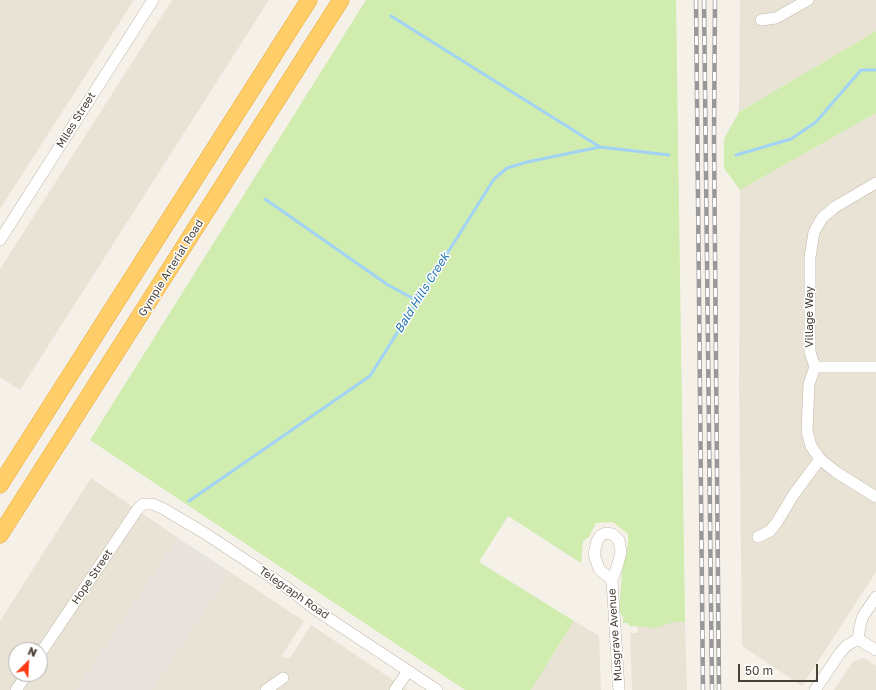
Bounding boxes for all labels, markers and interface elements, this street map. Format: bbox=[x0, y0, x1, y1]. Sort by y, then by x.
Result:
street label: Miles Street bbox=[54, 90, 98, 150]
street label: Gympie Arterial Road bbox=[136, 217, 206, 319]
water label: Bald Hills Creek bbox=[392, 250, 452, 336]
street label: Village Way bbox=[803, 286, 817, 348]
street label: Hope Street bbox=[69, 547, 115, 607]
street label: Telegraph Road bbox=[256, 564, 332, 622]
street label: Musgrave Avenue bbox=[605, 588, 625, 682]
north arrow bbox=[8, 642, 48, 682]
text: N bbox=[26, 644, 39, 659]
scale bar bbox=[740, 656, 820, 682]
text: 50 m bbox=[745, 663, 773, 678]

